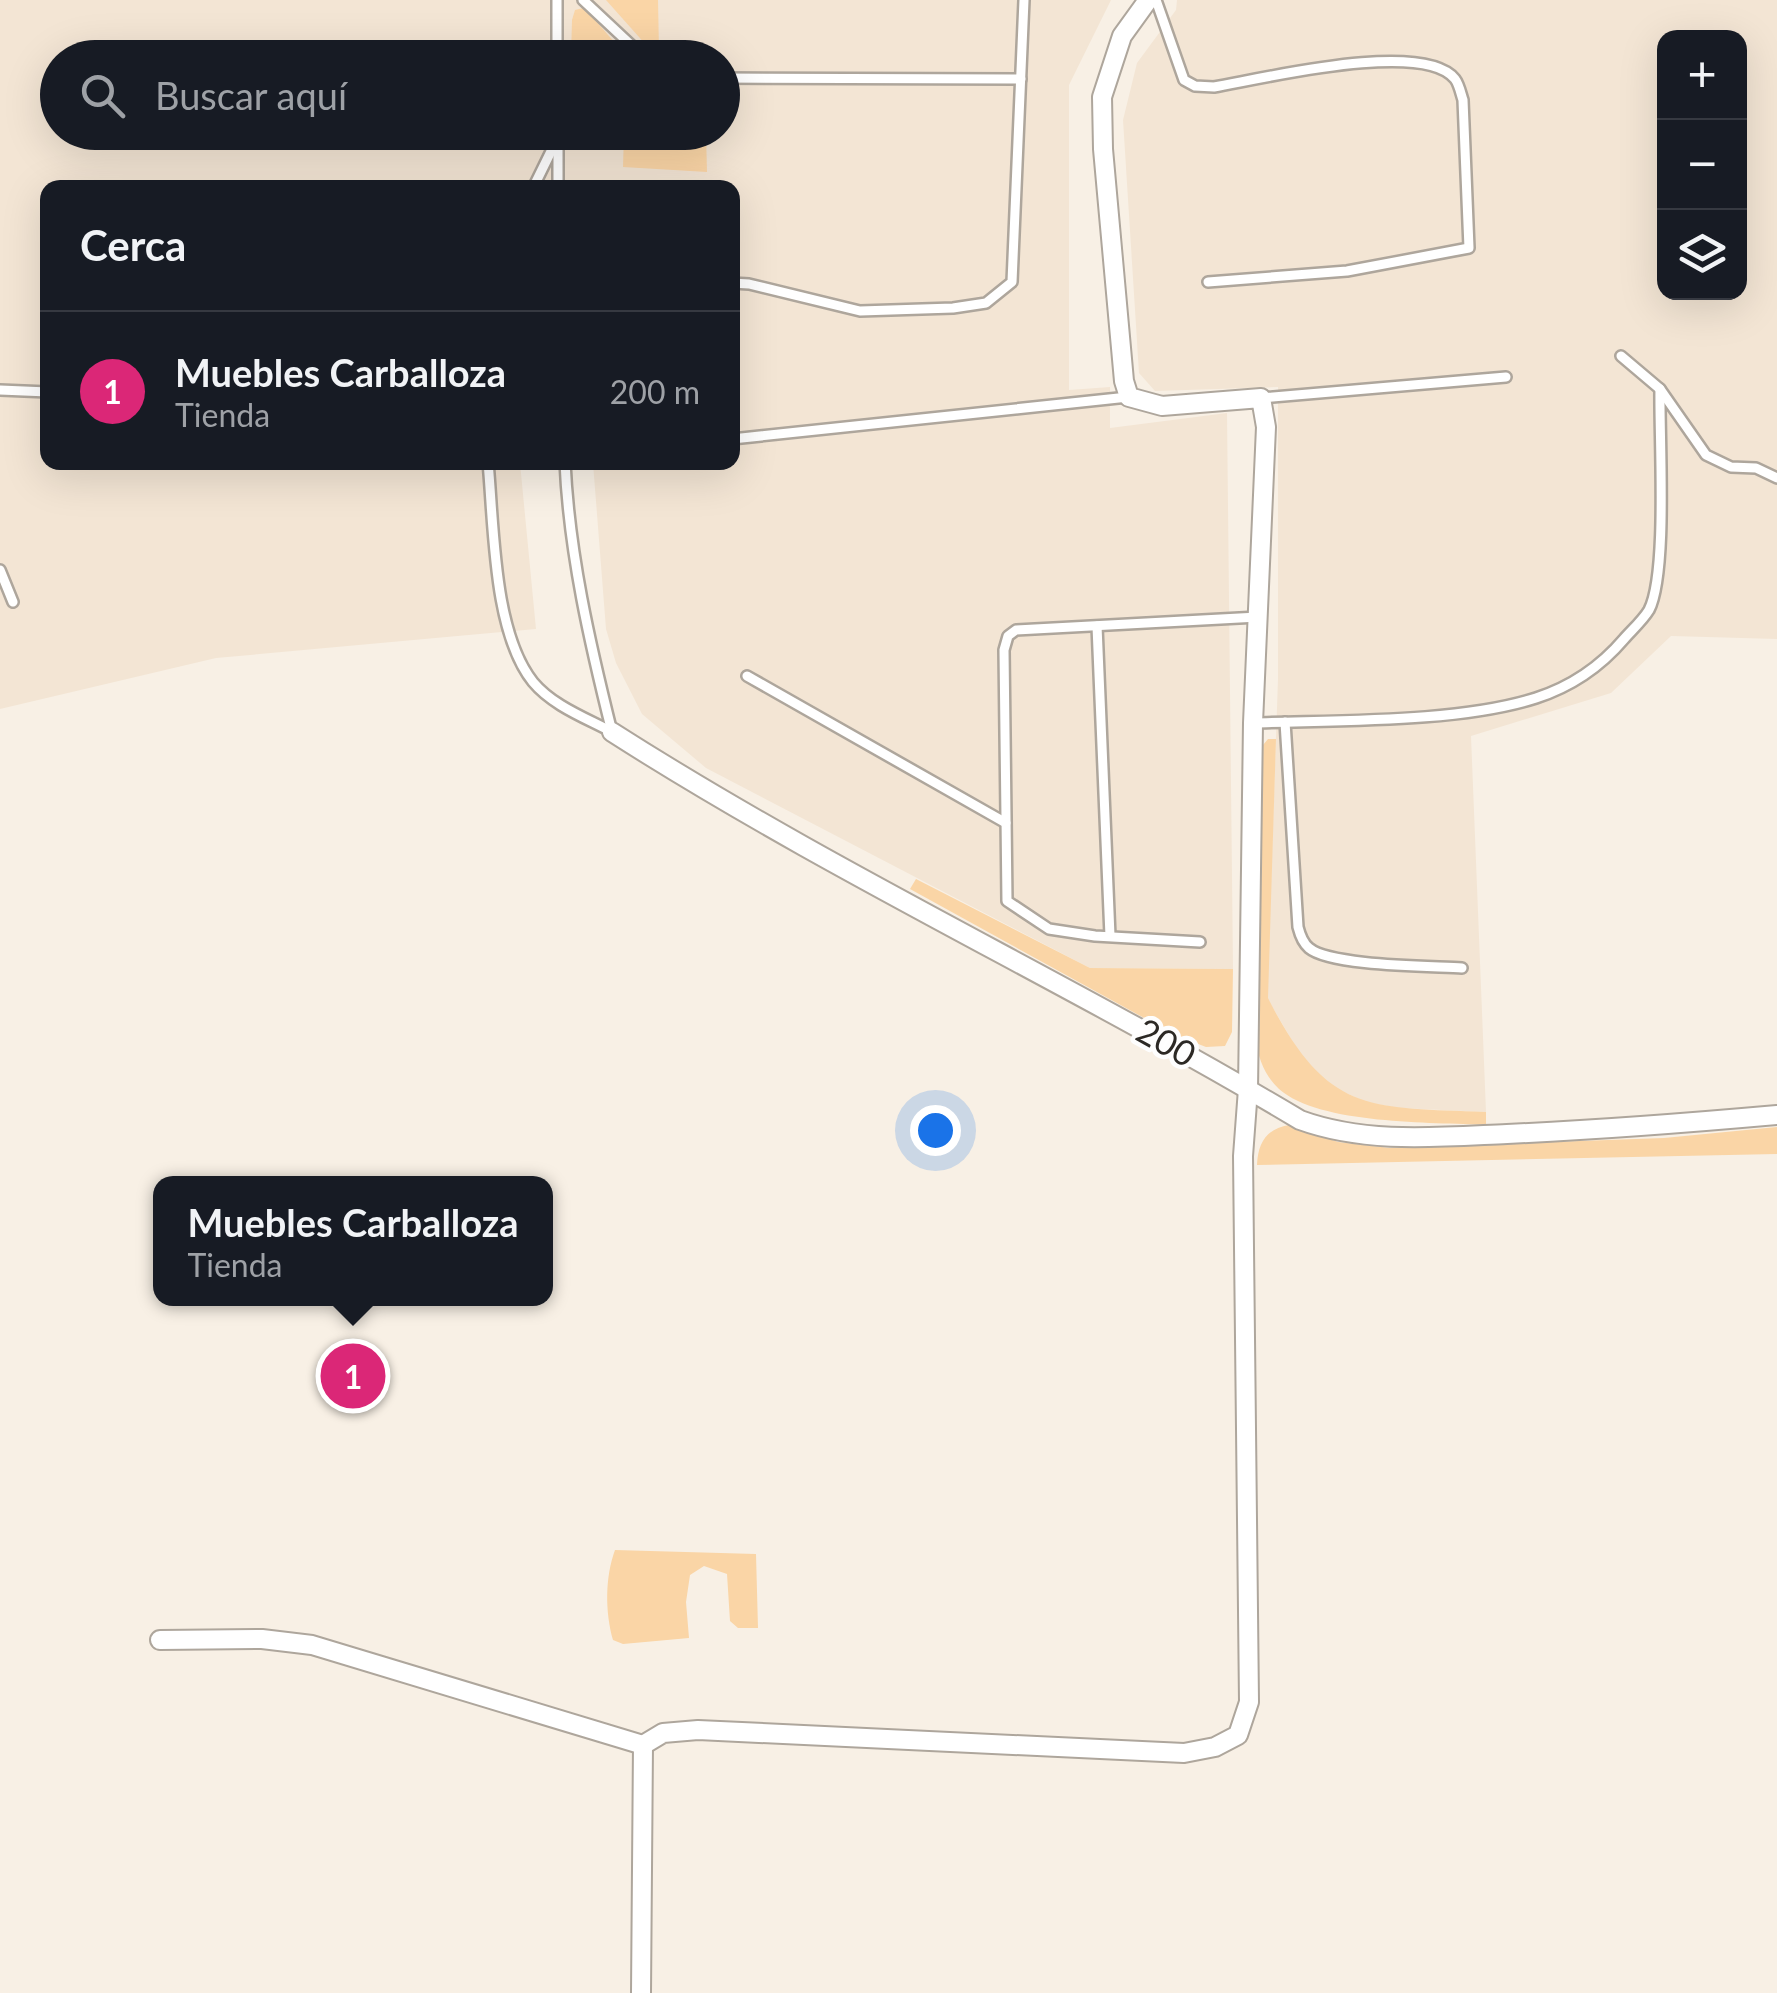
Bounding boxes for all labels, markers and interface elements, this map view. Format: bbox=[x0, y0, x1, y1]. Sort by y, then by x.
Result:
map controls bbox=[1657, 30, 1747, 300]
button: + bbox=[1657, 30, 1747, 120]
search box bbox=[40, 40, 740, 150]
icon: search bbox=[75, 68, 130, 123]
text: Buscar aquí bbox=[155, 72, 347, 118]
button: − bbox=[1657, 120, 1747, 210]
button: layers bbox=[1657, 210, 1747, 300]
text: Cerca bbox=[80, 220, 186, 270]
text: Muebles Carballoza bbox=[175, 349, 506, 395]
text: 1 bbox=[103, 372, 122, 411]
text: 200 m bbox=[610, 372, 700, 411]
text: Tienda bbox=[175, 395, 270, 434]
street label: 200 bbox=[1130, 1008, 1204, 1074]
your location bbox=[910, 1105, 961, 1156]
popup bbox=[153, 1176, 553, 1306]
text: Muebles Carballoza bbox=[187, 1199, 519, 1245]
text: Tienda bbox=[187, 1245, 283, 1284]
pin: 1 bbox=[320, 1338, 386, 1414]

